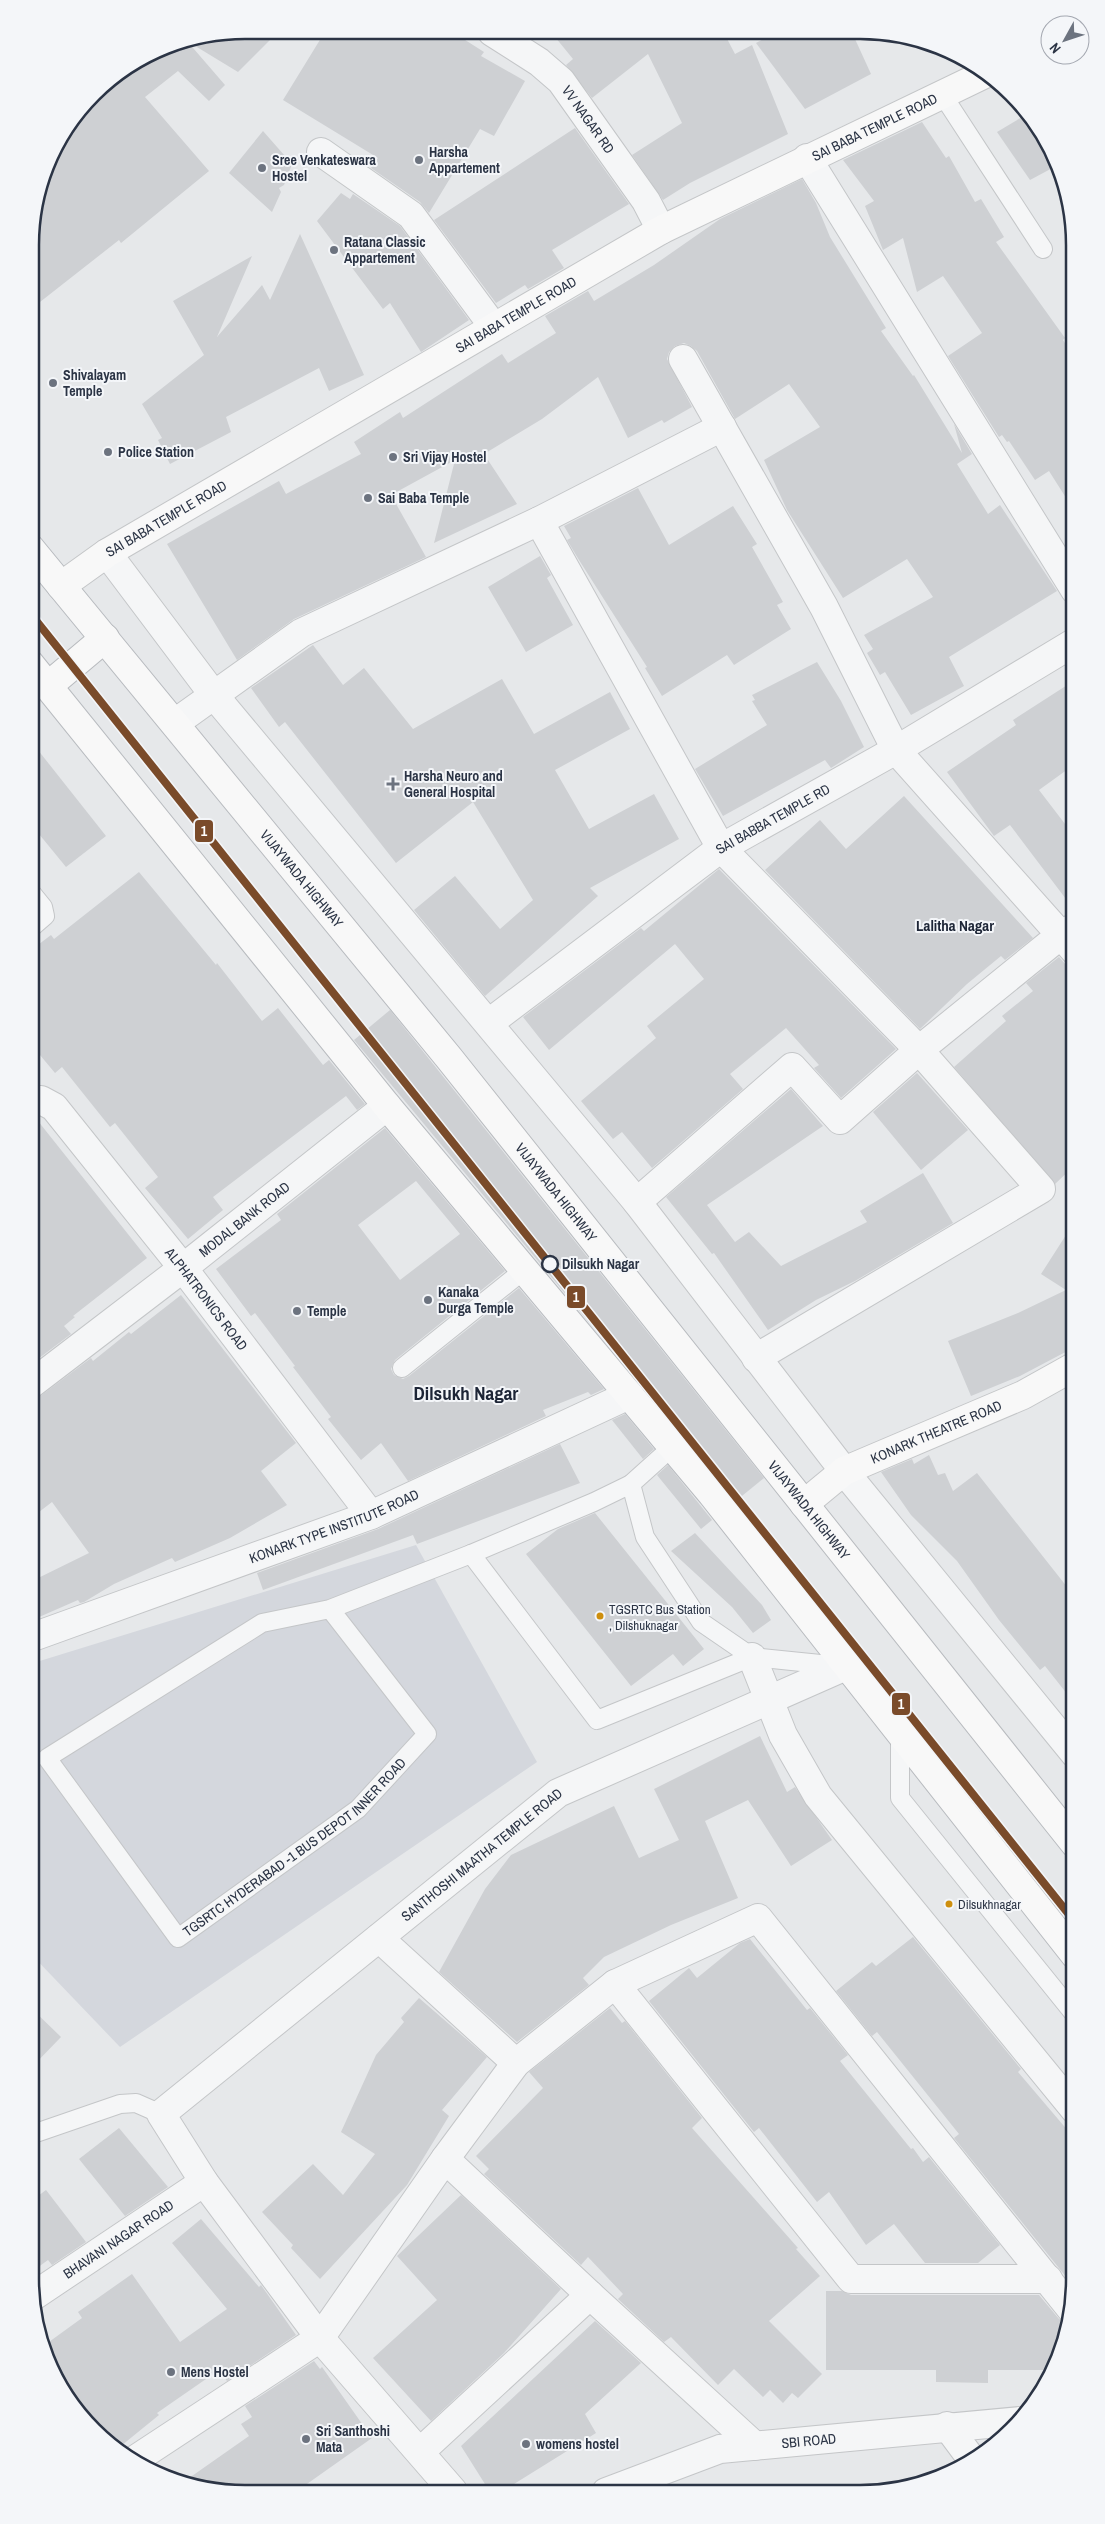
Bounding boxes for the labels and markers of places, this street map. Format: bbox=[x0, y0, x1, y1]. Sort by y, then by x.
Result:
place label: Harsha Appartement bbox=[429, 143, 500, 177]
place label: Sree Venkateswara Hostel bbox=[272, 151, 376, 185]
marker: Harsha Appartement bbox=[413, 154, 425, 166]
marker: Sree Venkateswara Hostel bbox=[256, 162, 268, 174]
place label: Ratana Classic Appartement bbox=[344, 233, 426, 267]
marker: Ratana Classic Appartement bbox=[328, 244, 340, 256]
place label: Shivalayam Temple bbox=[63, 366, 126, 400]
marker: Shivalayam Temple bbox=[47, 377, 59, 389]
place label: Police Station bbox=[118, 443, 194, 461]
marker: Police Station bbox=[102, 446, 114, 458]
place label: Sri Vijay Hostel bbox=[403, 448, 486, 466]
marker: Sri Vijay Hostel bbox=[387, 451, 399, 463]
place label: Sai Baba Temple bbox=[378, 489, 469, 507]
marker: Sai Baba Temple bbox=[362, 492, 374, 504]
place label: Harsha Neuro and General Hospital bbox=[404, 767, 503, 801]
marker: Harsha Neuro and General Hospital bbox=[386, 777, 400, 791]
marker: Dilsukh Nagar bbox=[541, 1255, 559, 1273]
place label: Dilsukh Nagar bbox=[562, 1255, 640, 1273]
place label: Kanaka Durga Temple bbox=[438, 1283, 514, 1317]
marker: Kanaka Durga Temple bbox=[422, 1294, 434, 1306]
place label: Temple bbox=[307, 1302, 346, 1320]
marker: Temple bbox=[291, 1305, 303, 1317]
place label: TGSRTC Bus Station , Dilshuknagar bbox=[609, 1601, 711, 1634]
marker: TGSRTC Bus Station , Dilshuknagar bbox=[595, 1611, 605, 1621]
place label: Dilsukhnagar bbox=[958, 1896, 1021, 1913]
marker: Dilsukhnagar bbox=[944, 1899, 954, 1909]
place label: Mens Hostel bbox=[181, 2363, 249, 2381]
marker: Mens Hostel bbox=[165, 2366, 177, 2378]
place label: Sri Santhoshi Mata bbox=[316, 2422, 390, 2456]
marker: Sri Santhoshi Mata bbox=[300, 2433, 312, 2445]
place label: womens hostel bbox=[536, 2435, 619, 2453]
marker: womens hostel bbox=[520, 2438, 532, 2450]

